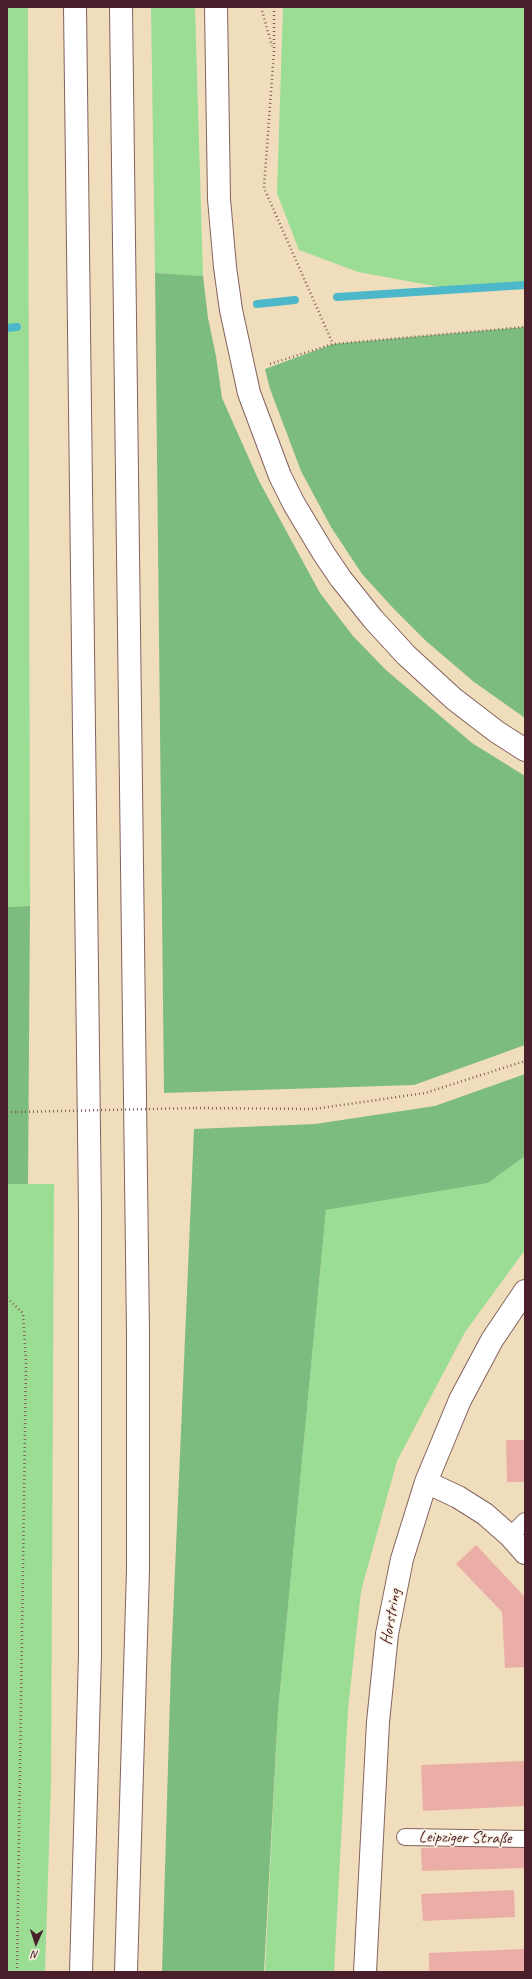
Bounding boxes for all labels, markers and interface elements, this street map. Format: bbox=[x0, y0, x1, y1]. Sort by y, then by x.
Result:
street label: Horstring bbox=[376, 1588, 406, 1646]
street label: Leipziger Straße bbox=[418, 1827, 512, 1849]
north arrow bbox=[16, 1923, 56, 1963]
text: N bbox=[32, 1948, 39, 1962]

